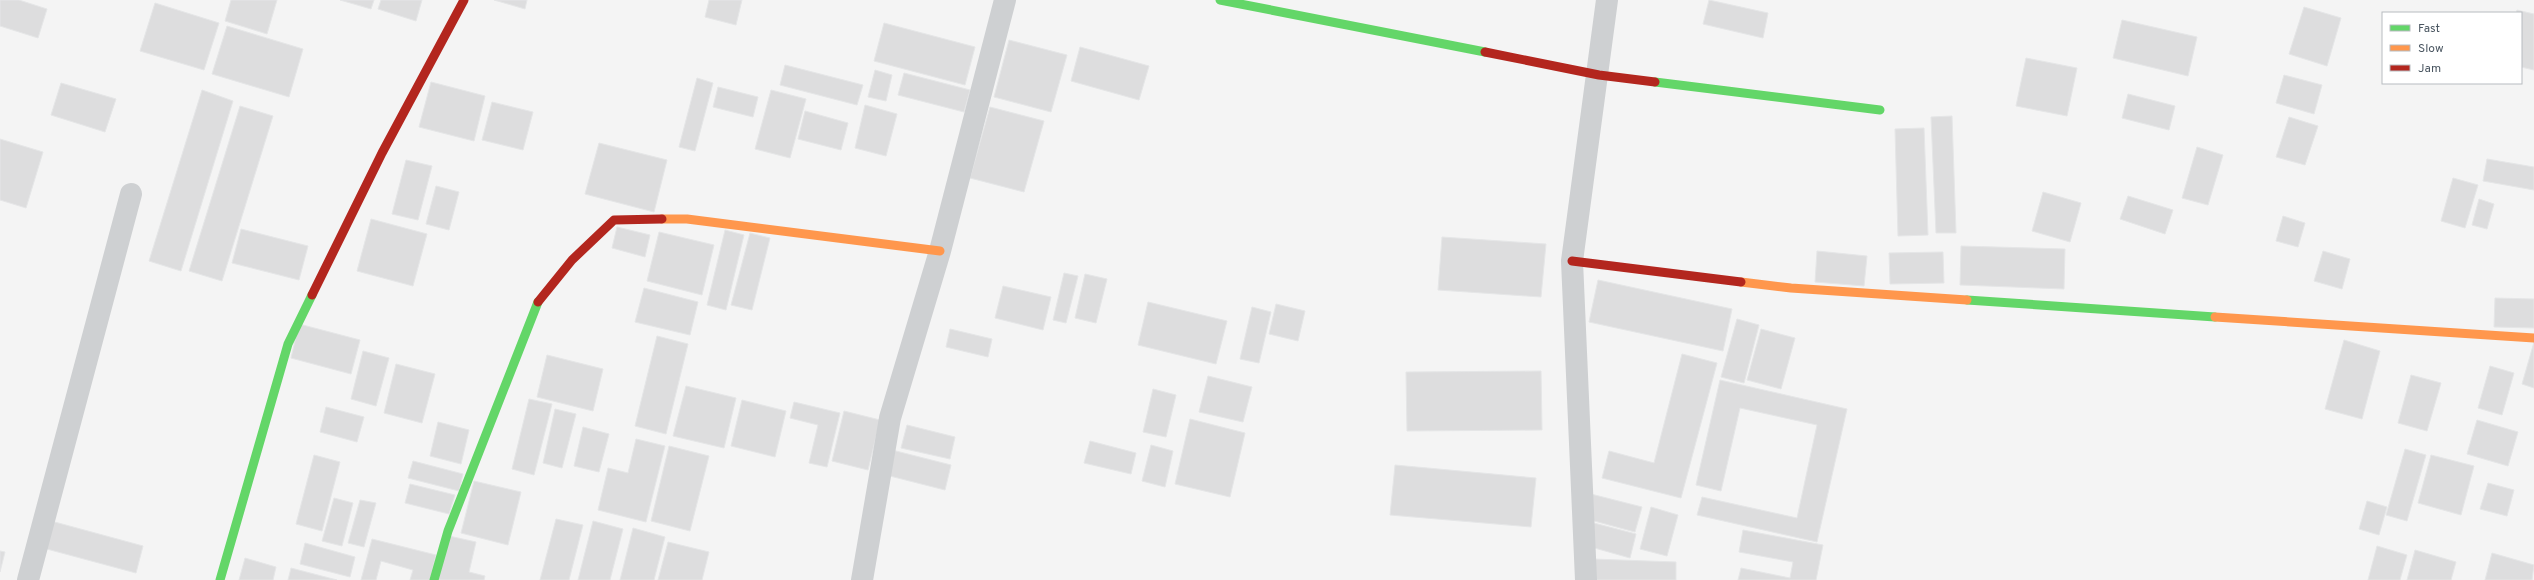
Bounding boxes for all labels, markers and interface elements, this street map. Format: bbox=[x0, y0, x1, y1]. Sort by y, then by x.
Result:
legend bbox=[2382, 12, 2522, 84]
text: Fast bbox=[2418, 21, 2440, 37]
text: Slow bbox=[2418, 41, 2444, 57]
text: Jam bbox=[2418, 61, 2441, 77]

